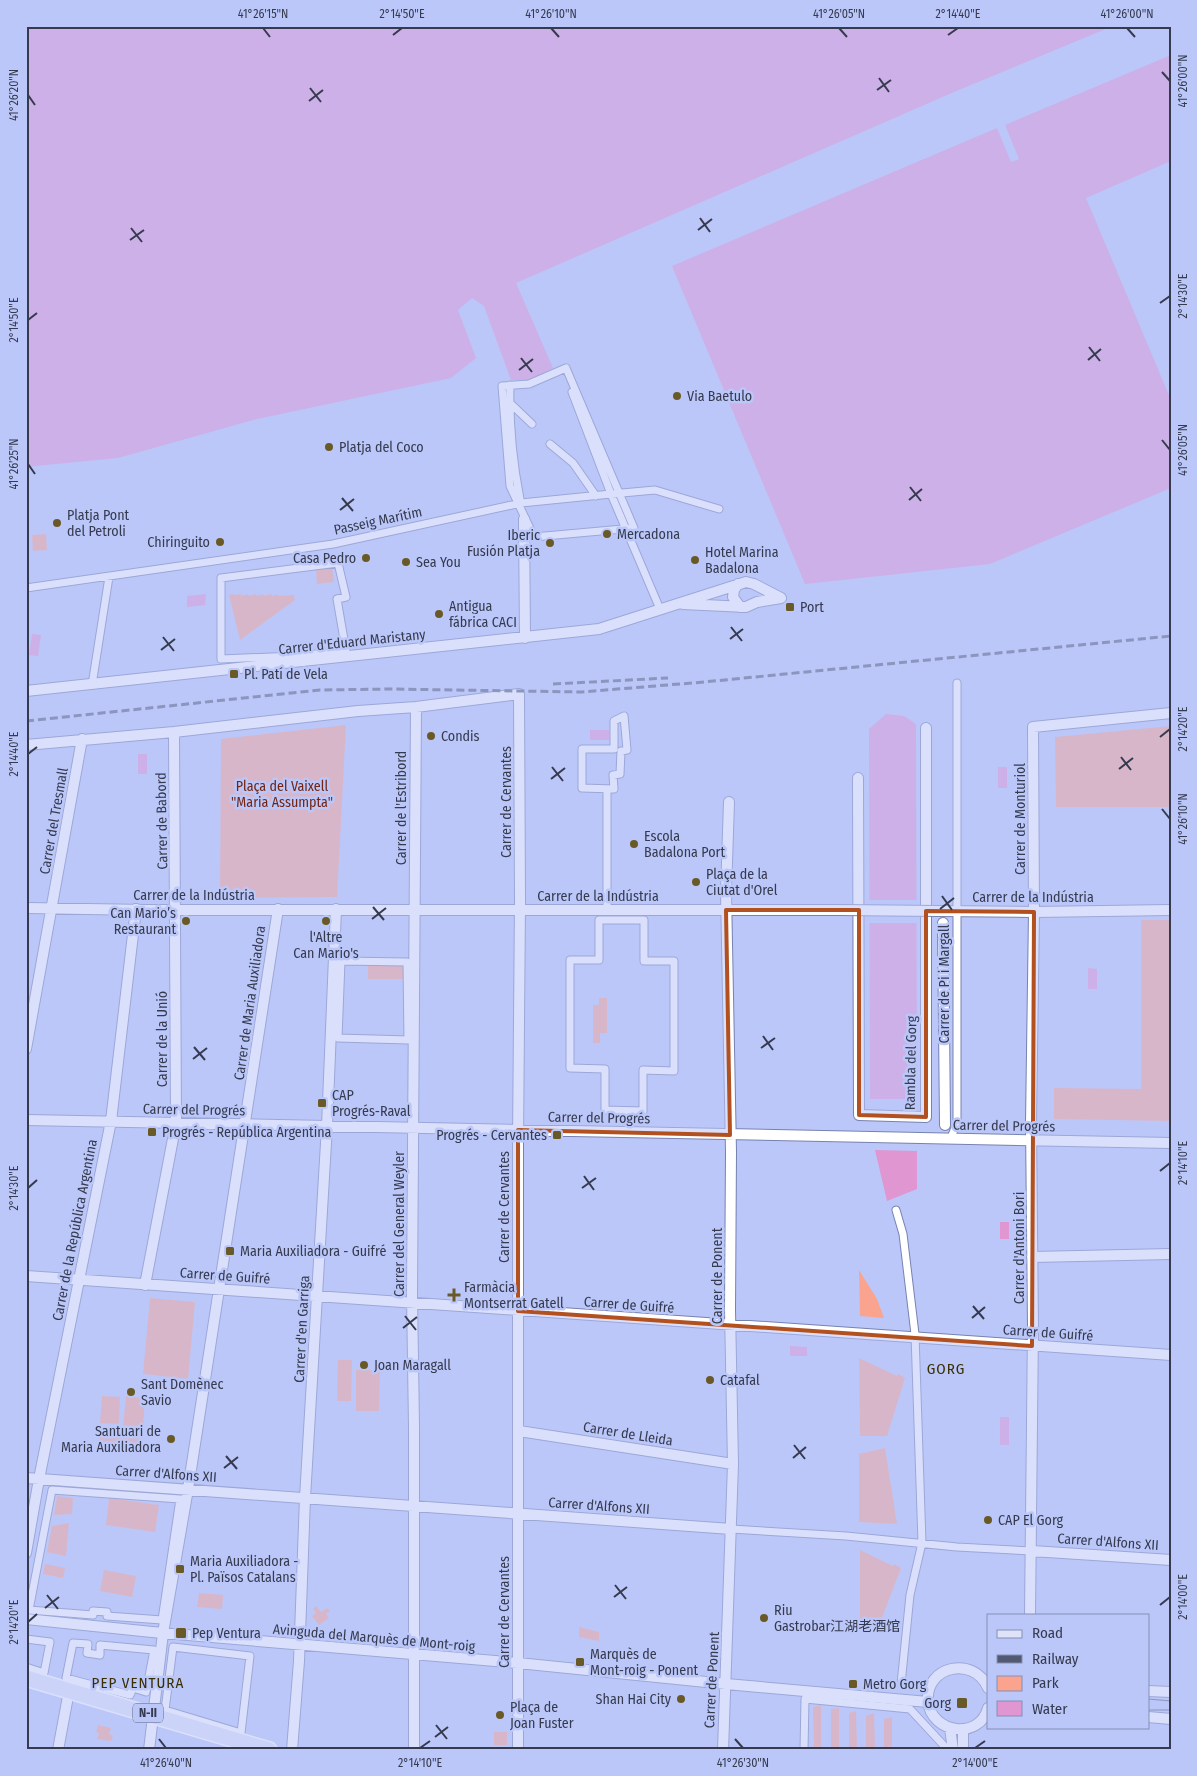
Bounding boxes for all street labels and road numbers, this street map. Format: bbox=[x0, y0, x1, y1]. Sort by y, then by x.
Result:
street label: Passeig Marítim bbox=[332, 503, 424, 539]
street label: Carrer d'Eduard Maristany bbox=[278, 626, 427, 658]
street label: Carrer de Cervantes bbox=[498, 746, 515, 858]
street label: Carrer de l'Estribord bbox=[393, 751, 410, 865]
street label: Carrer de Monturiol bbox=[1012, 763, 1029, 875]
street label: Carrer del Tresmall bbox=[36, 766, 72, 876]
street label: Carrer de Babord bbox=[153, 772, 171, 870]
street label: Carrer de la Indústria bbox=[133, 887, 255, 904]
street label: Carrer de la Indústria bbox=[537, 888, 659, 905]
street label: Carrer de la Indústria bbox=[972, 889, 1094, 906]
street label: Carrer de Maria Auxiliadora bbox=[231, 924, 269, 1081]
street label: Carrer de Pi i Margall bbox=[936, 924, 953, 1043]
street label: Carrer de la Unió bbox=[154, 991, 171, 1087]
street label: Rambla del Gorg bbox=[902, 1015, 920, 1110]
street label: Carrer del Progrés bbox=[143, 1101, 245, 1119]
street label: Carrer del Progrés bbox=[548, 1109, 650, 1127]
street label: Carrer del Progrés bbox=[953, 1117, 1055, 1135]
street label: Carrer de la República Argentina bbox=[49, 1138, 101, 1322]
street label: Carrer del General Weyler bbox=[391, 1151, 408, 1297]
street label: Carrer de Cervantes bbox=[496, 1151, 513, 1263]
street label: Carrer d'Antoni Bori bbox=[1011, 1192, 1028, 1304]
street label: Carrer de Ponent bbox=[709, 1227, 726, 1324]
street label: Carrer de Guifré bbox=[179, 1264, 271, 1288]
street label: Carrer d'en Garriga bbox=[291, 1275, 313, 1383]
street label: Carrer de Guifré bbox=[583, 1293, 675, 1317]
street label: Carrer de Guifré bbox=[1002, 1321, 1094, 1345]
street label: Carrer de Lleida bbox=[582, 1419, 674, 1449]
street label: Carrer d'Alfons XII bbox=[115, 1462, 217, 1486]
street label: Carrer d'Alfons XII bbox=[548, 1494, 650, 1518]
street label: Carrer d'Alfons XII bbox=[1057, 1530, 1159, 1554]
street label: Carrer de Cervantes bbox=[496, 1556, 513, 1668]
street label: Avinguda del Marquès de Mont-roig bbox=[272, 1621, 476, 1655]
street label: Carrer de Ponent bbox=[701, 1631, 723, 1729]
road number: N-II bbox=[133, 1704, 163, 1722]

